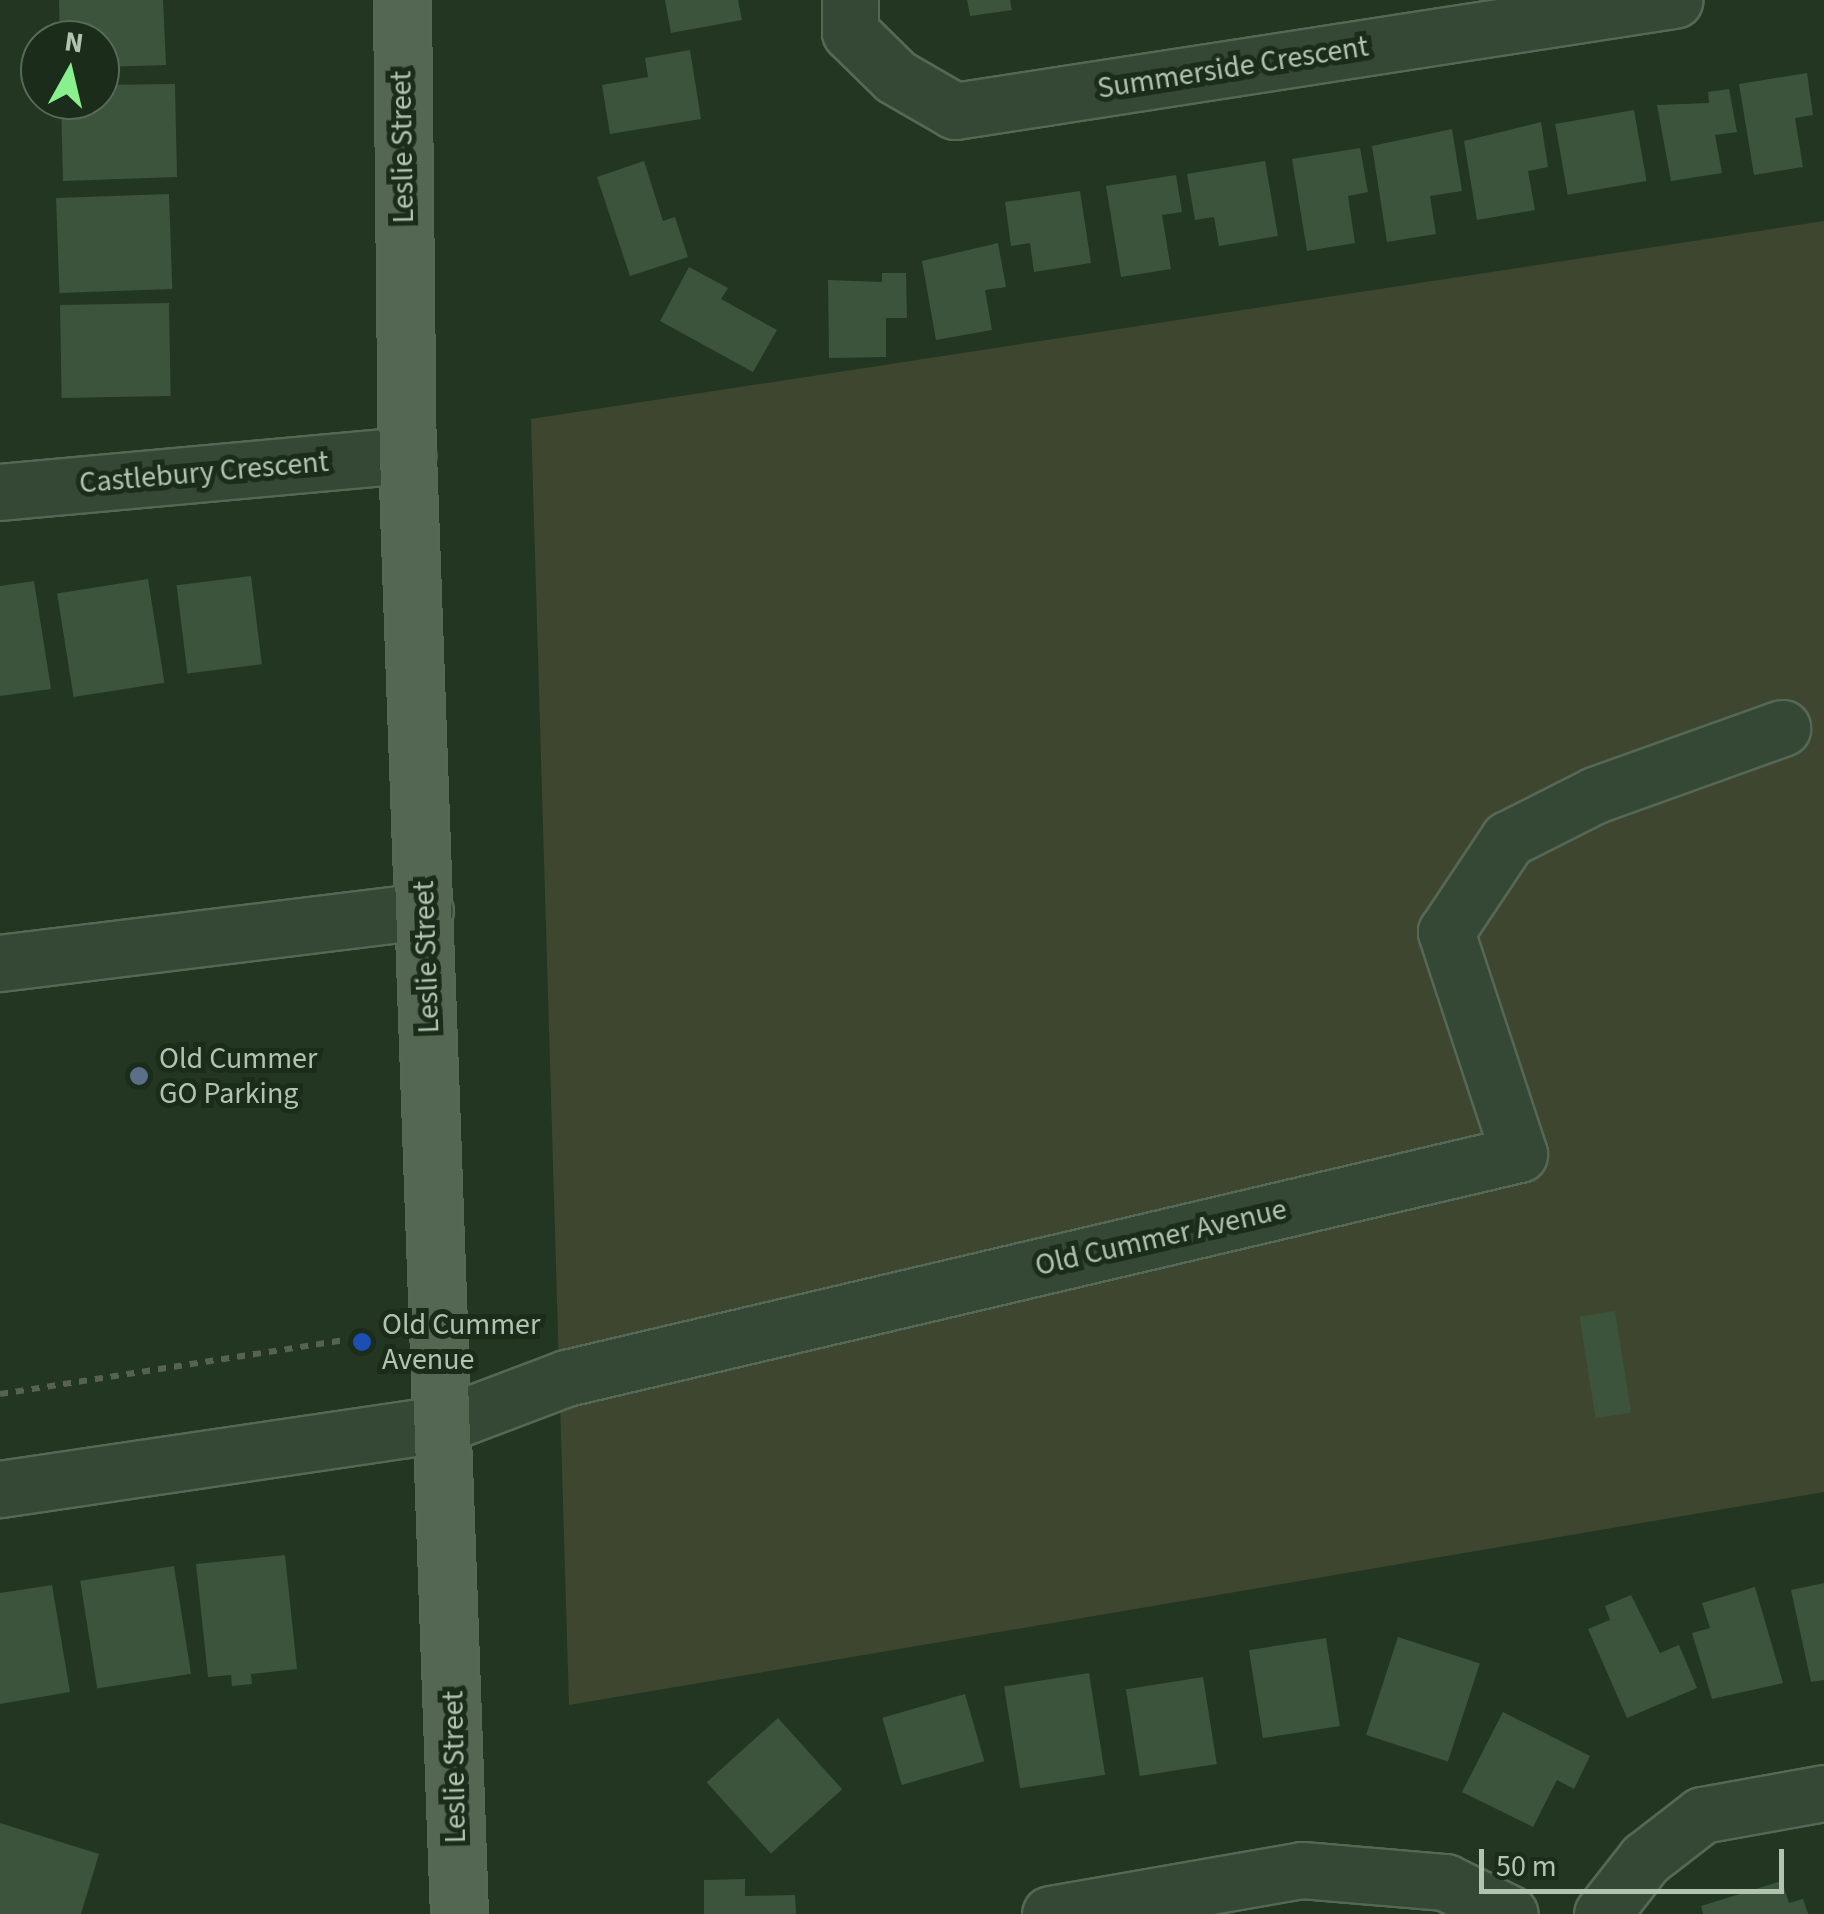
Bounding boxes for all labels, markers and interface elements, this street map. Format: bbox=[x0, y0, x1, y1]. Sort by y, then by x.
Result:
north arrow bbox=[20, 20, 120, 120]
text: N bbox=[62, 21, 86, 63]
street label: Summerside Crescent bbox=[1095, 29, 1371, 107]
street label: Leslie Street bbox=[384, 70, 422, 224]
street label: Castlebury Crescent bbox=[78, 444, 330, 502]
street label: Leslie Street bbox=[406, 880, 448, 1034]
place label: Old Cummer GO Parking bbox=[159, 1041, 317, 1112]
marker: Old Cummer GO Parking bbox=[128, 1065, 150, 1087]
street label: Old Cummer Avenue bbox=[1032, 1192, 1290, 1284]
place label: Old Cummer Avenue bbox=[382, 1307, 540, 1378]
marker: Old Cummer Avenue bbox=[351, 1331, 373, 1353]
street label: Leslie Street bbox=[436, 1690, 474, 1844]
scale bar bbox=[1484, 1829, 1789, 1891]
text: 50 m bbox=[1496, 1845, 1557, 1888]

